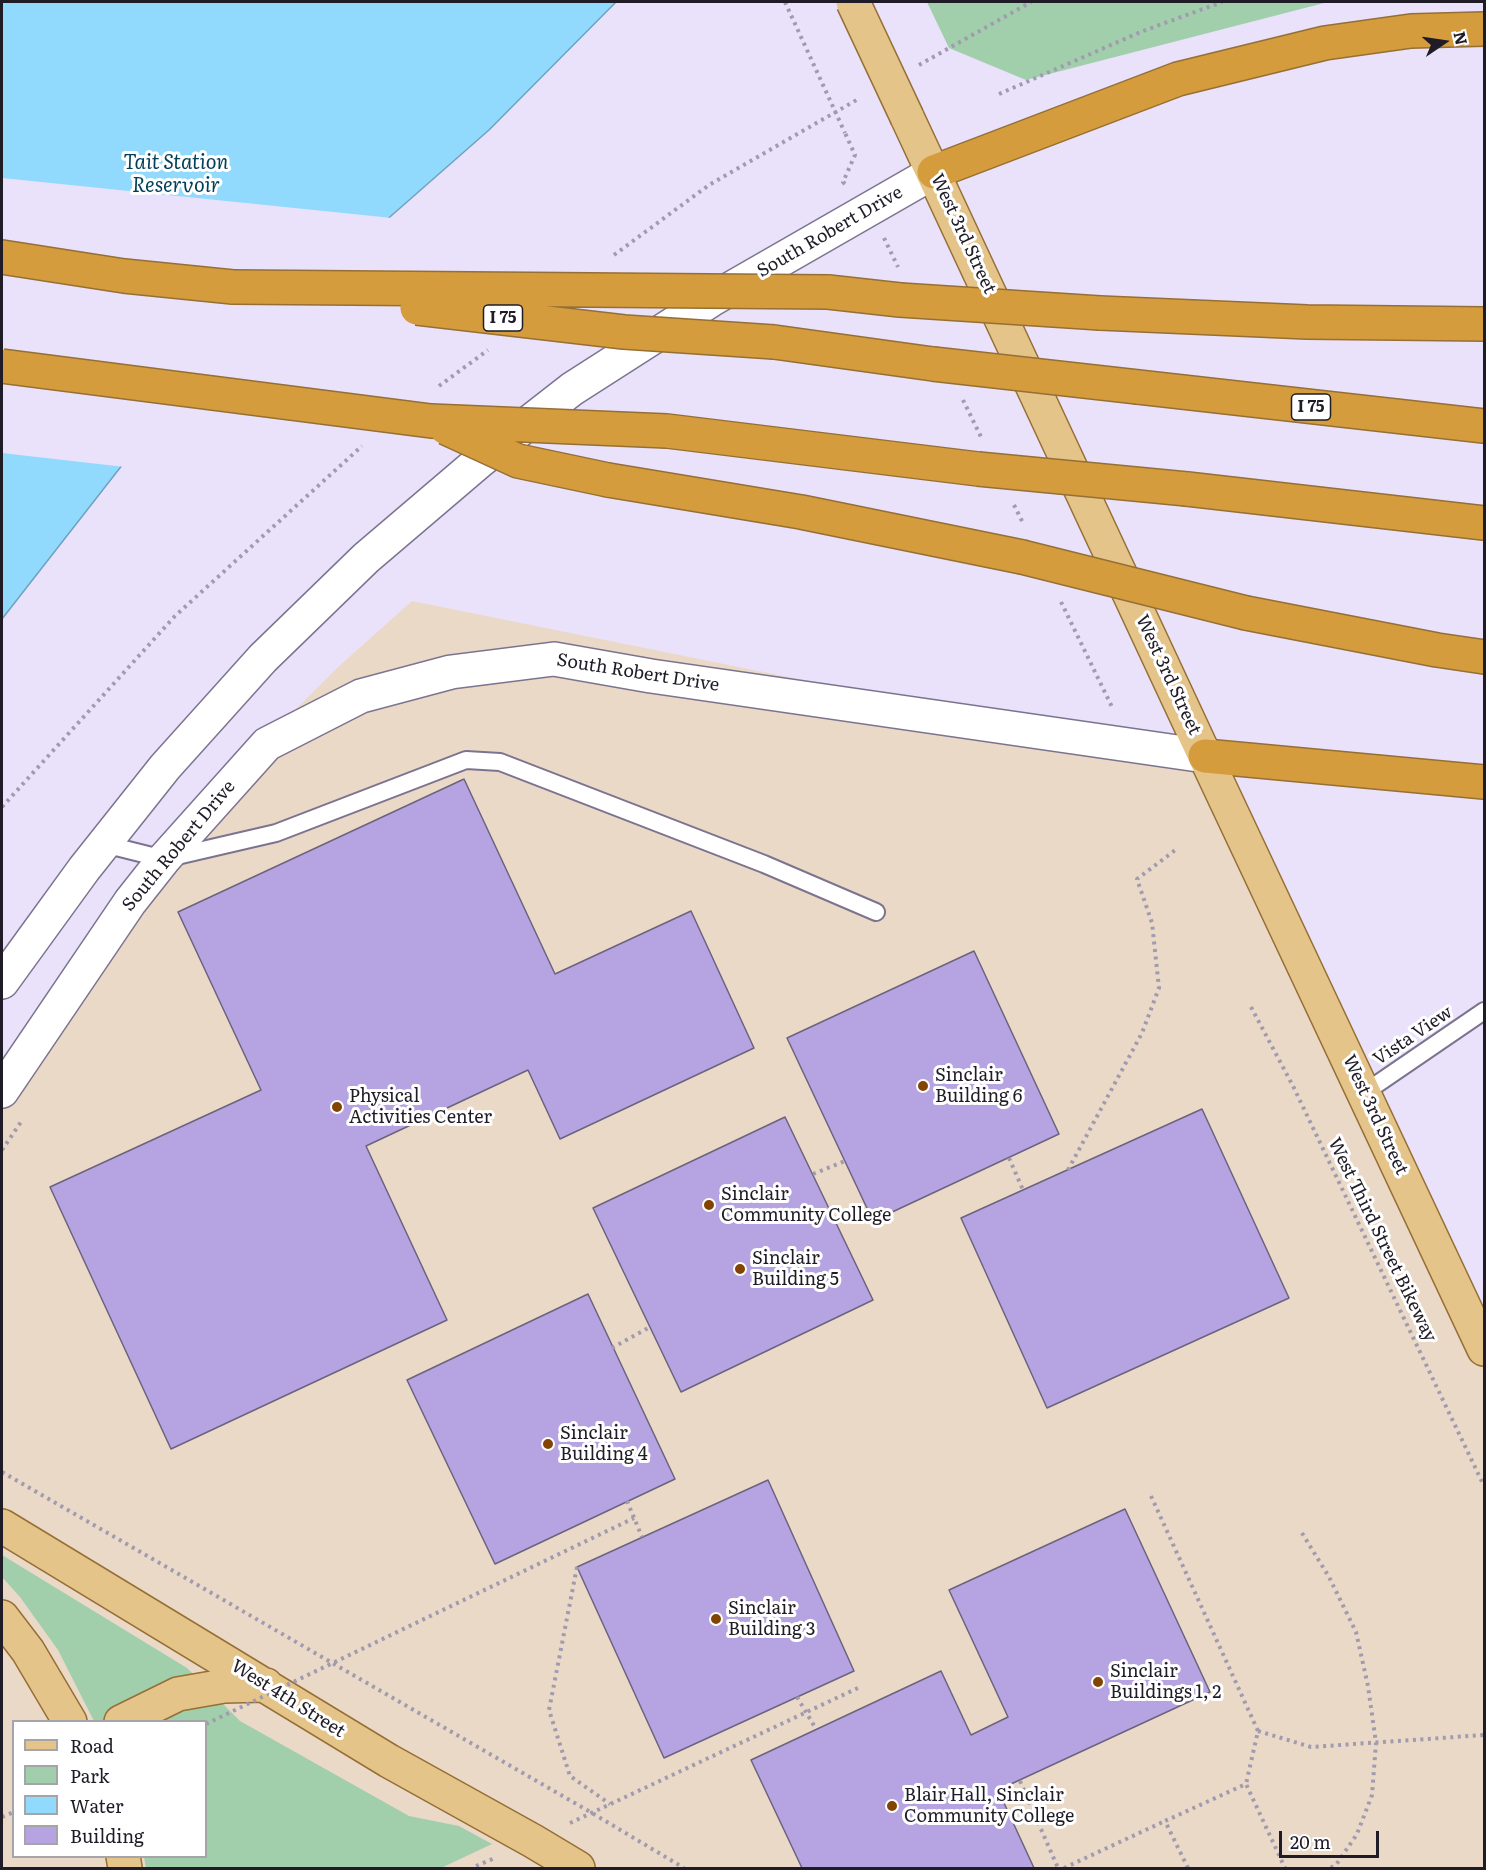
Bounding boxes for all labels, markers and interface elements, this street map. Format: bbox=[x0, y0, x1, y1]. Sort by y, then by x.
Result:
north arrow bbox=[1414, 12, 1474, 72]
text: N bbox=[1448, 29, 1475, 47]
water label: Tait Station Reservoir bbox=[123, 151, 229, 198]
street label: West 3rd Street bbox=[926, 170, 1000, 298]
street label: South Robert Drive bbox=[754, 182, 906, 282]
road number: I 75 bbox=[484, 305, 522, 331]
road number: I 75 bbox=[1292, 394, 1330, 420]
street label: West 3rd Street bbox=[1131, 611, 1205, 739]
street label: South Robert Drive bbox=[555, 649, 721, 697]
street label: South Robert Drive bbox=[118, 776, 240, 916]
street label: Vista View bbox=[1369, 1002, 1457, 1070]
street label: West 3rd Street bbox=[1338, 1051, 1412, 1179]
place label: Sinclair Building 6 bbox=[935, 1065, 1022, 1108]
marker: Sinclair Building 6 bbox=[916, 1079, 930, 1093]
place label: Physical Activities Center bbox=[349, 1086, 492, 1128]
marker: Physical Activities Center bbox=[330, 1100, 344, 1114]
street label: West Third Street Bikeway bbox=[1323, 1134, 1441, 1346]
place label: Sinclair Community College bbox=[721, 1184, 891, 1226]
marker: Sinclair Community College bbox=[702, 1198, 716, 1212]
place label: Sinclair Building 5 bbox=[752, 1248, 839, 1290]
marker: Sinclair Building 5 bbox=[733, 1262, 747, 1276]
place label: Sinclair Building 4 bbox=[560, 1423, 648, 1466]
marker: Sinclair Building 4 bbox=[541, 1437, 555, 1451]
place label: Sinclair Building 3 bbox=[728, 1598, 815, 1640]
marker: Sinclair Building 3 bbox=[709, 1612, 723, 1626]
street label: West 4th Street bbox=[227, 1655, 349, 1743]
place label: Sinclair Buildings 1, 2 bbox=[1110, 1661, 1221, 1704]
marker: Sinclair Buildings 1, 2 bbox=[1091, 1675, 1105, 1689]
legend bbox=[12, 1720, 207, 1858]
text: Road bbox=[70, 1732, 114, 1759]
text: Park bbox=[70, 1762, 109, 1789]
place label: Blair Hall, Sinclair Community College bbox=[904, 1785, 1074, 1828]
text: Water bbox=[70, 1792, 123, 1819]
marker: Blair Hall, Sinclair Community College bbox=[885, 1799, 899, 1813]
scale bar bbox=[1282, 1819, 1382, 1857]
text: Building bbox=[70, 1822, 144, 1849]
text: 20 m bbox=[1290, 1828, 1331, 1855]

